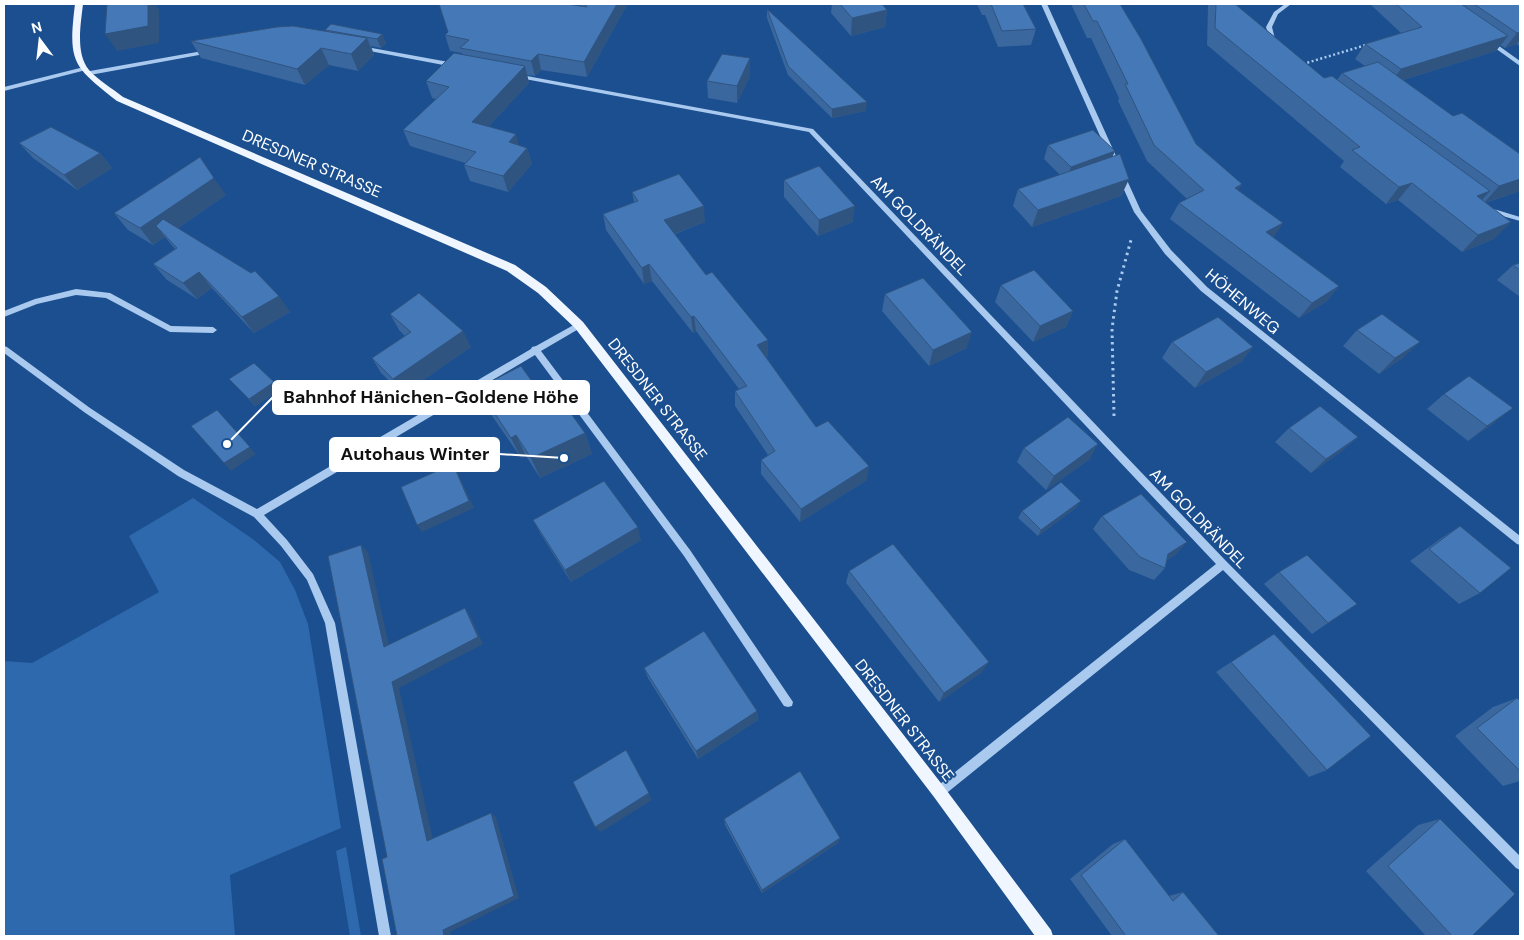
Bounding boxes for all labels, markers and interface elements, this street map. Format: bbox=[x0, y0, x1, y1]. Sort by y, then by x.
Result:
north arrow bbox=[15, 15, 65, 65]
text: N bbox=[29, 17, 44, 37]
street label: DRESDNER STRASSE bbox=[239, 125, 385, 202]
street label: AM GOLDRÄNDEL bbox=[866, 171, 973, 280]
street label: HÖHENWEG bbox=[1201, 264, 1284, 339]
street label: DRESDNER STRASSE bbox=[603, 334, 712, 465]
callout: Bahnhof Hänichen-Goldene Höhe bbox=[273, 381, 589, 414]
text: Bahnhof Hänichen-Goldene Höhe bbox=[283, 385, 579, 409]
callout: Autohaus Winter bbox=[330, 438, 499, 471]
text: Autohaus Winter bbox=[341, 442, 489, 466]
street label: AM GOLDRÄNDEL bbox=[1145, 464, 1252, 573]
street label: DRESDNER STRASSE bbox=[850, 655, 959, 786]

